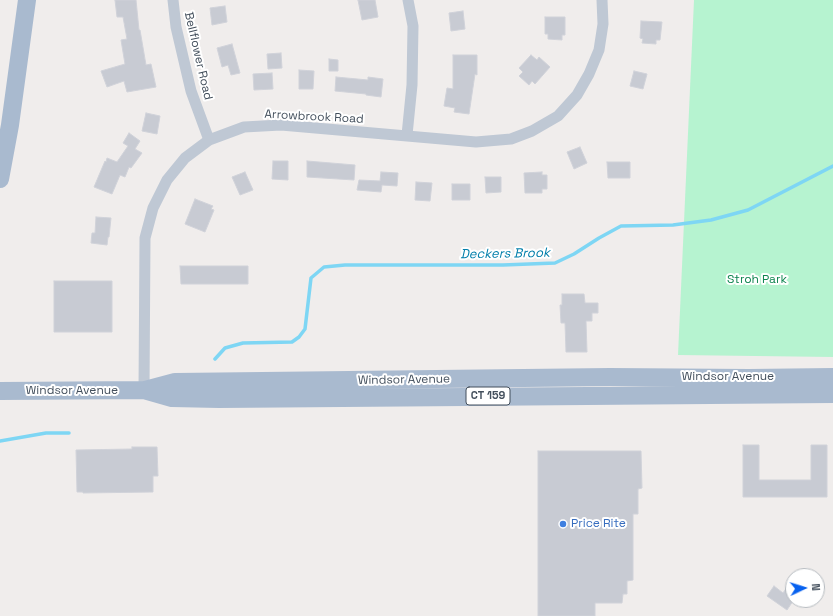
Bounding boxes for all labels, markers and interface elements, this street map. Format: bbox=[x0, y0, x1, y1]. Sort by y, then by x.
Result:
street label: Bellflower Road bbox=[181, 11, 215, 101]
street label: Arrowbrook Road bbox=[264, 107, 364, 127]
water label: Deckers Brook bbox=[460, 245, 550, 263]
park label: Stroh Park bbox=[727, 273, 787, 287]
street label: Windsor Avenue bbox=[682, 370, 774, 384]
street label: Windsor Avenue bbox=[358, 372, 450, 388]
street label: Windsor Avenue bbox=[26, 384, 118, 398]
road number: CT 159 bbox=[466, 387, 510, 405]
place label: Price Rite bbox=[571, 517, 626, 531]
marker: Price Rite bbox=[558, 519, 568, 529]
north arrow bbox=[785, 568, 825, 608]
text: N bbox=[809, 583, 823, 591]

